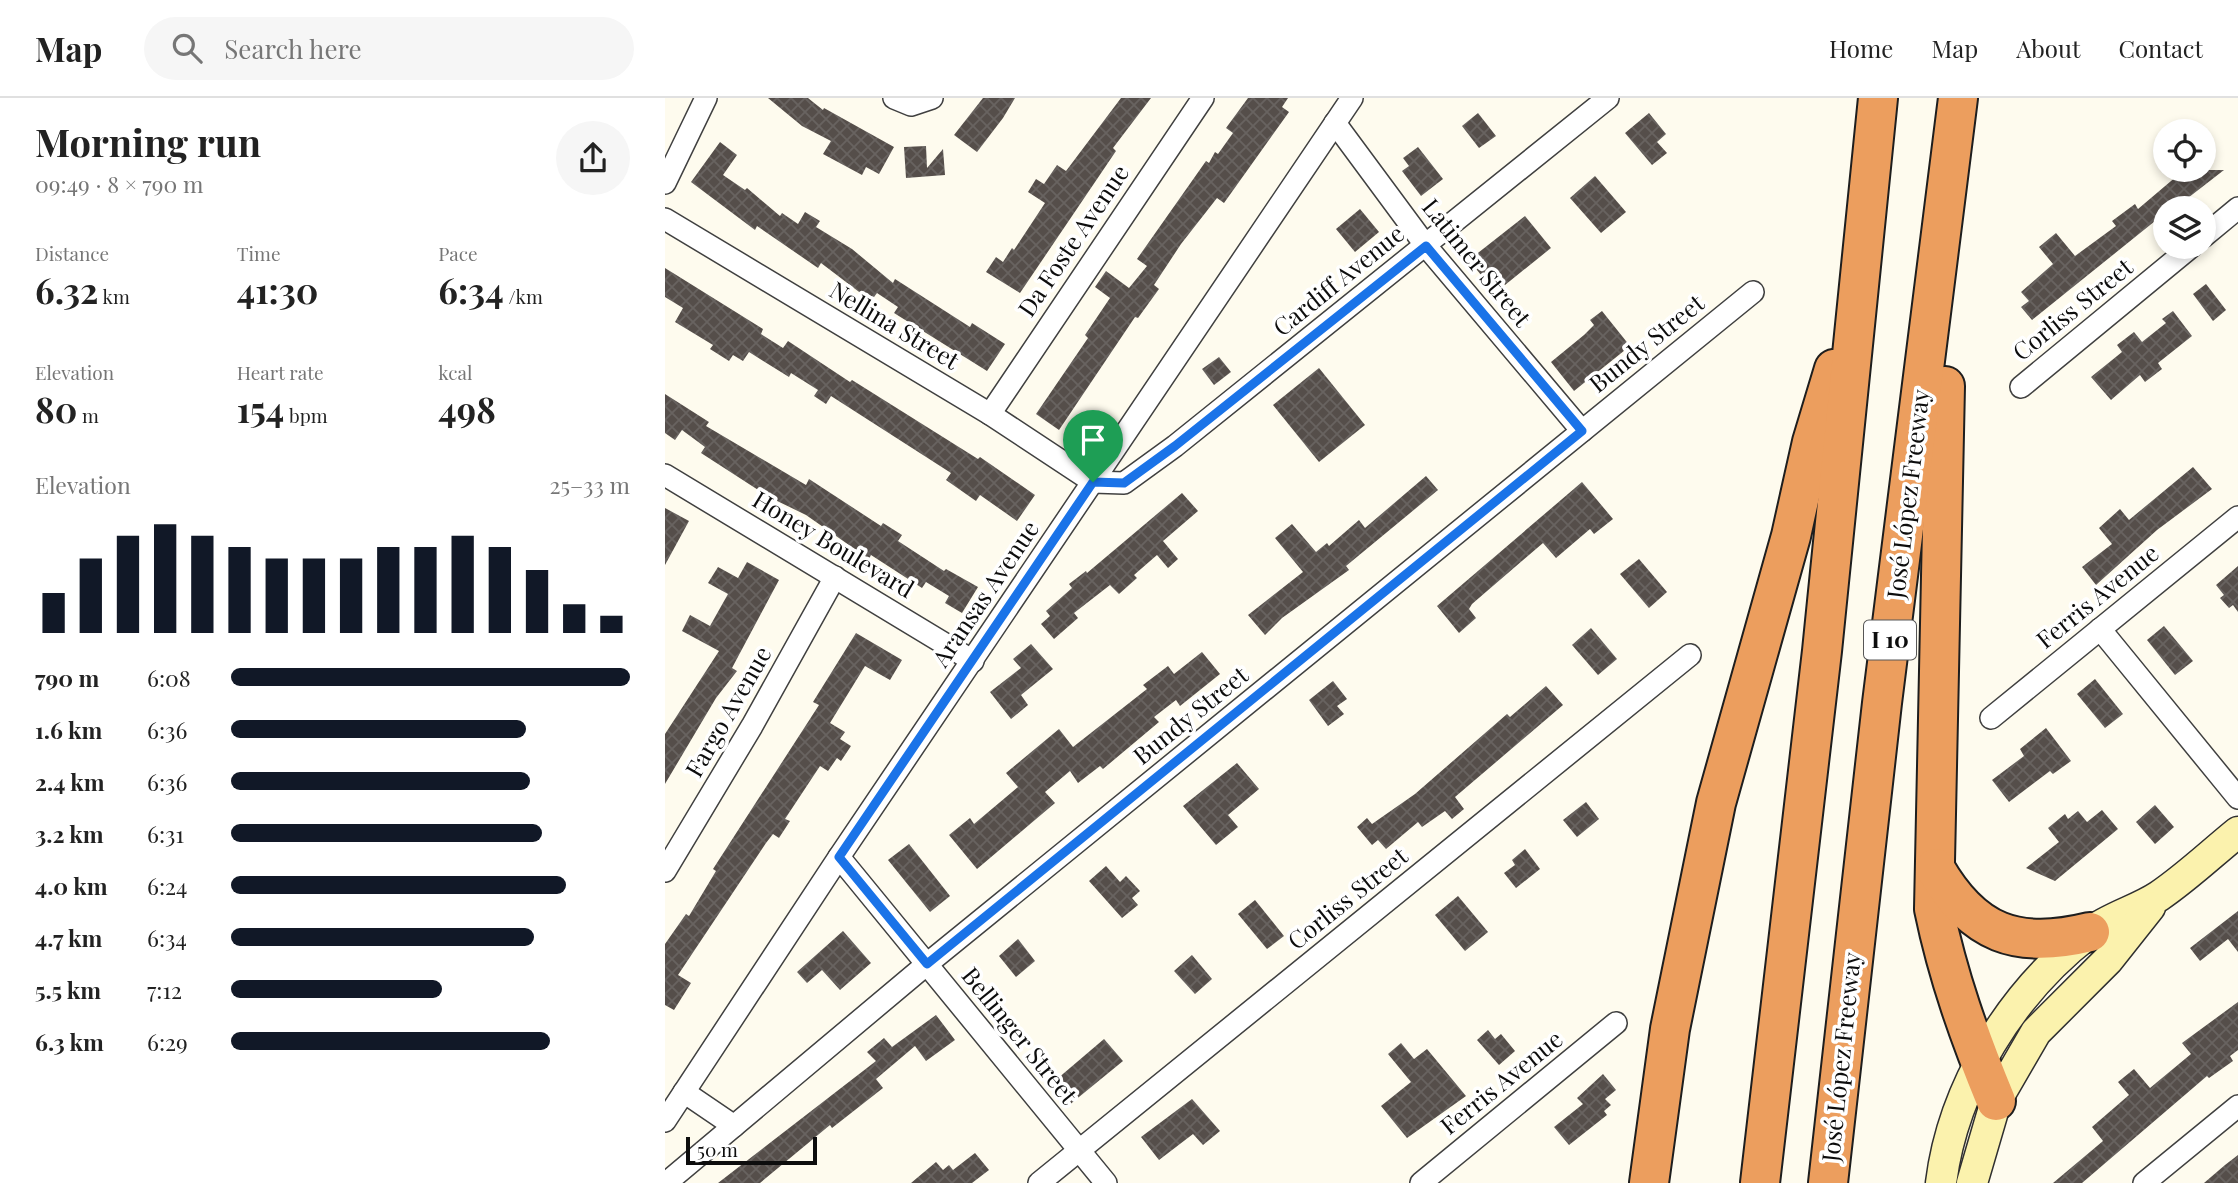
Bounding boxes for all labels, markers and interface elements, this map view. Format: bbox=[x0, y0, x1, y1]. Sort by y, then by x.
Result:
search box bbox=[144, 17, 634, 80]
text: Map bbox=[35, 26, 102, 70]
icon: search bbox=[168, 29, 206, 67]
text: Search here bbox=[224, 31, 362, 66]
text: Home bbox=[1829, 32, 1893, 64]
text: Map bbox=[1931, 32, 1978, 64]
text: About bbox=[2016, 32, 2080, 64]
text: Contact bbox=[2118, 32, 2203, 64]
text: Morning run bbox=[35, 116, 261, 167]
map controls bbox=[2153, 119, 2216, 259]
button: locate bbox=[2153, 119, 2216, 182]
button: share bbox=[556, 121, 630, 195]
street label: Da Foste Avenue bbox=[1010, 158, 1135, 322]
text: 09:49 · 8 × 790 m bbox=[35, 168, 203, 199]
street label: Latimer Street bbox=[1416, 191, 1539, 333]
button: layers bbox=[2153, 196, 2216, 259]
street label: Cardiff Avenue bbox=[1266, 217, 1410, 342]
text: Distance bbox=[35, 240, 109, 266]
text: Time bbox=[237, 240, 281, 266]
text: Pace bbox=[438, 240, 478, 266]
street label: Corliss Street bbox=[2005, 250, 2139, 367]
text: 6.32 bbox=[35, 266, 98, 313]
text: 41:30 bbox=[237, 266, 318, 313]
text: 6:34 bbox=[438, 266, 504, 313]
street label: Nellina Street bbox=[824, 273, 966, 376]
text: km bbox=[98, 283, 130, 309]
text: /km bbox=[504, 283, 543, 309]
street label: Bundy Street bbox=[1582, 286, 1710, 399]
text: Elevation bbox=[35, 359, 114, 385]
text: Heart rate bbox=[237, 359, 324, 385]
text: kcal bbox=[438, 359, 472, 385]
text: 80 bbox=[35, 385, 77, 432]
text: 154 bbox=[237, 385, 284, 432]
text: 498 bbox=[438, 385, 496, 432]
street label: José López Freeway bbox=[1878, 387, 1936, 601]
text: m bbox=[77, 402, 99, 428]
text: bpm bbox=[284, 402, 328, 428]
pin bbox=[1063, 410, 1123, 482]
icon: arrive bbox=[1074, 421, 1112, 459]
text: Elevation bbox=[35, 469, 131, 500]
text: 25–33 m bbox=[549, 469, 630, 500]
street label: Honey Boulevard bbox=[747, 482, 921, 604]
street label: Aransas Avenue bbox=[923, 514, 1045, 673]
street label: Ferris Avenue bbox=[2029, 536, 2165, 655]
road number: I 10 bbox=[1864, 620, 1916, 660]
street label: Fargo Avenue bbox=[677, 640, 778, 782]
street label: Bundy Street bbox=[1126, 658, 1254, 771]
text: 790 m bbox=[35, 662, 99, 693]
text: 6:08 bbox=[147, 662, 191, 693]
text: 1.6 km bbox=[35, 714, 102, 745]
text: 6:36 bbox=[147, 714, 187, 745]
text: 2.4 km bbox=[35, 766, 105, 797]
text: 6:36 bbox=[147, 766, 187, 797]
text: 3.2 km bbox=[35, 818, 104, 849]
text: 6:31 bbox=[147, 818, 184, 849]
street label: Corliss Street bbox=[1280, 839, 1414, 956]
text: 4.0 km bbox=[35, 870, 108, 901]
text: 6:24 bbox=[147, 870, 187, 901]
text: 4.7 km bbox=[35, 922, 102, 953]
text: 6:34 bbox=[147, 922, 187, 953]
street label: José López Freeway bbox=[1813, 950, 1867, 1164]
street label: Bellinger Street bbox=[956, 960, 1086, 1110]
text: 5.5 km bbox=[35, 974, 101, 1005]
text: 7:12 bbox=[147, 974, 182, 1005]
street label: Ferris Avenue bbox=[1433, 1022, 1569, 1141]
text: 6.3 km bbox=[35, 1026, 104, 1057]
text: 6:29 bbox=[147, 1026, 188, 1057]
scale bar bbox=[686, 1134, 817, 1166]
text: 50 m bbox=[697, 1136, 738, 1162]

